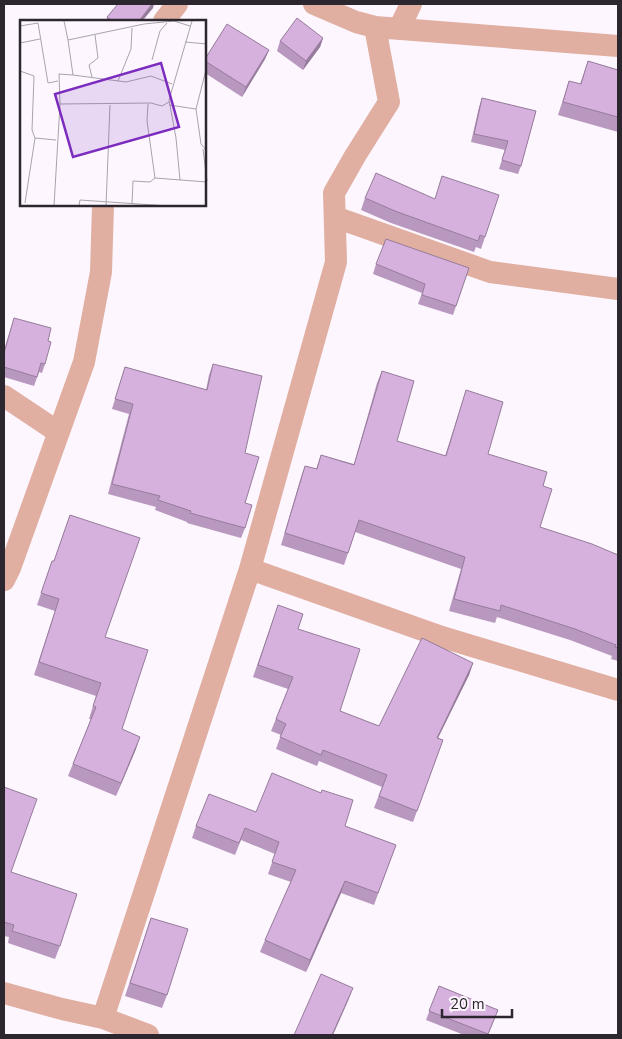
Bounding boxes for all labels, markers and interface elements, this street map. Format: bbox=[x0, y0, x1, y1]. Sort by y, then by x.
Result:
inset map bbox=[20, 20, 206, 206]
scale bar bbox=[442, 986, 512, 1018]
text: 20 m bbox=[450, 994, 485, 1014]

